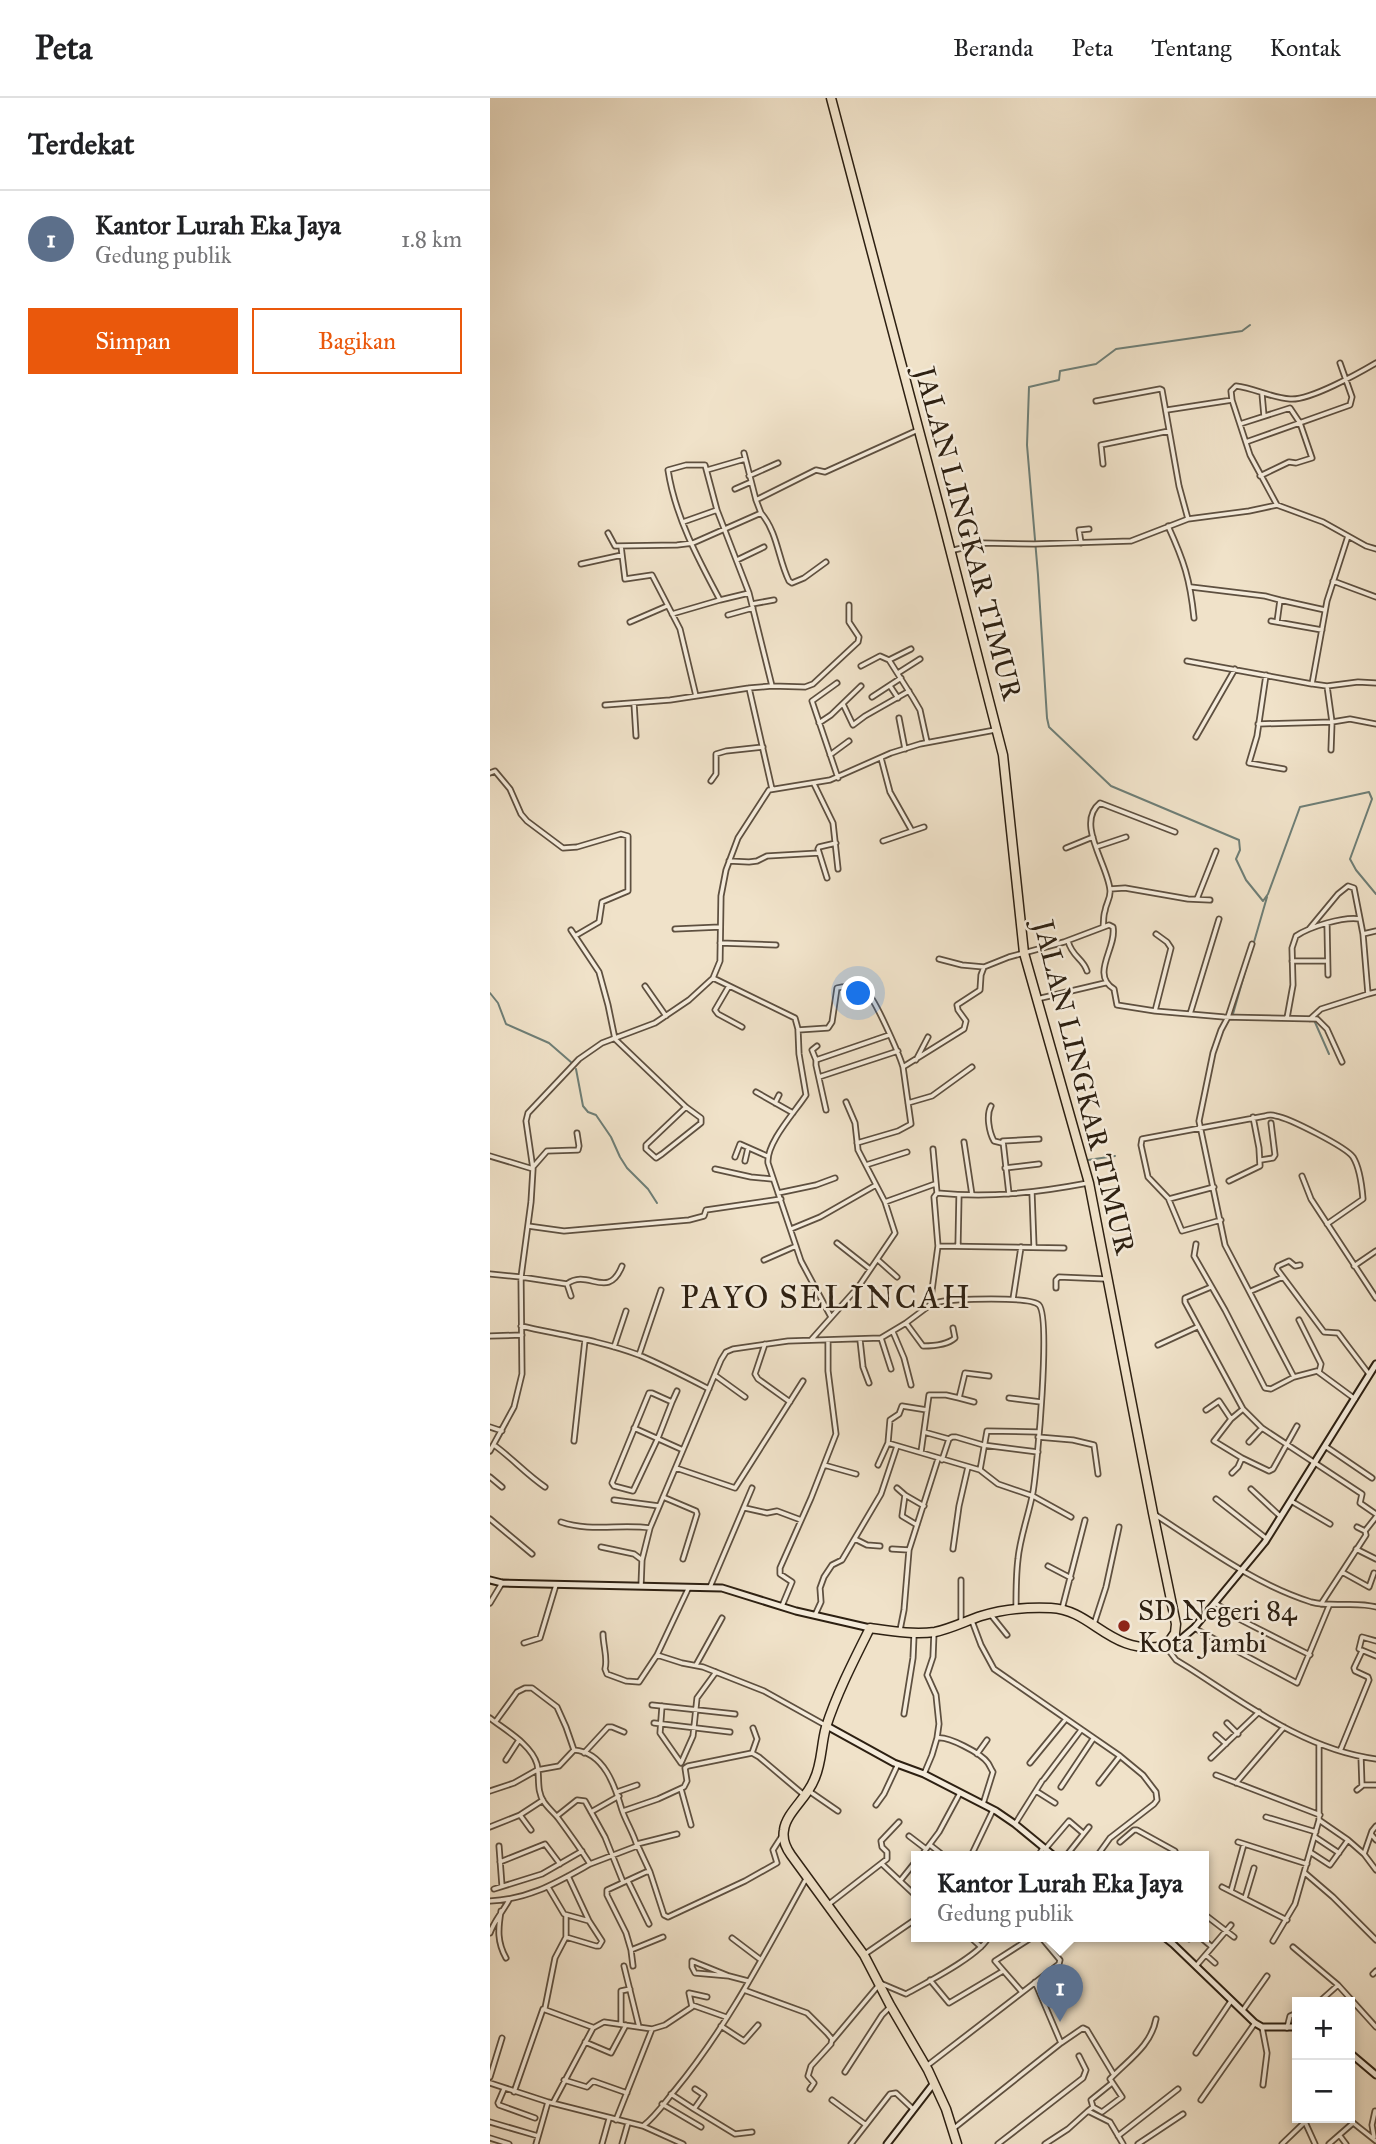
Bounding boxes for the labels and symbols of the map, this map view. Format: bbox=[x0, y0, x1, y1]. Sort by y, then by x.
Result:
street label: JALAN LINGKAR TIMUR bbox=[906, 360, 1030, 705]
street label: JALAN LINGKAR TIMUR bbox=[1025, 914, 1143, 1259]
your location bbox=[841, 976, 875, 1010]
district label: PAYO SELINCAH bbox=[680, 1278, 972, 1317]
place label: SD Negeri 84 Kota Jambi bbox=[1138, 1593, 1298, 1660]
marker: SD Negeri 84 Kota Jambi bbox=[1116, 1618, 1132, 1634]
pin: 1 bbox=[1037, 1964, 1083, 2022]

